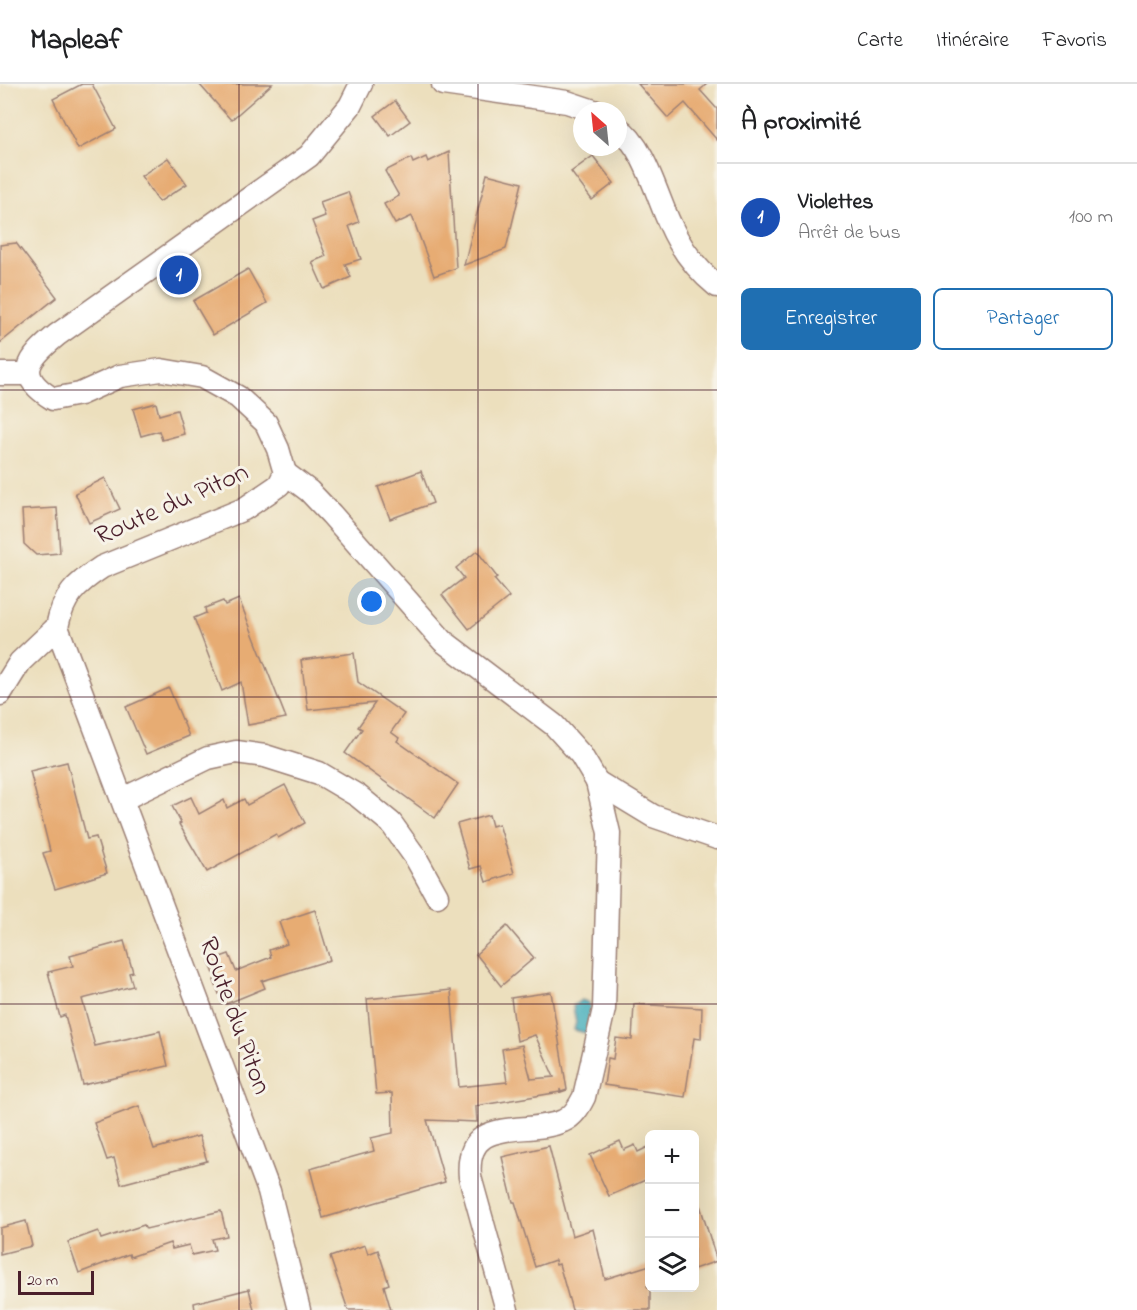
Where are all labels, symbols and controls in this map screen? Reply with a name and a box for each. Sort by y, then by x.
text: Mapleaf [30,21,122,62]
text: Carte [857,26,903,56]
text: Itinéraire [936,26,1009,56]
text: Favoris [1042,26,1107,56]
north arrow [573,102,627,156]
text: À proximité [741,104,861,142]
text: Violettes [798,187,874,219]
text: 1 [757,203,764,232]
text: 100 m [1069,203,1113,232]
text: Arrêt de bus [798,219,901,248]
pin: 1 [160,252,198,297]
button: Enregistrer [741,288,921,350]
button: Partager [933,288,1113,350]
street label: Route du Piton [89,454,255,556]
your location [357,587,386,616]
street label: Route du Piton [187,932,281,1100]
map controls [645,1130,699,1292]
button: + [645,1130,699,1184]
button: − [645,1184,699,1238]
button: layers [645,1238,699,1292]
scale bar [18,1268,94,1296]
text: 20 m [27,1269,58,1293]

